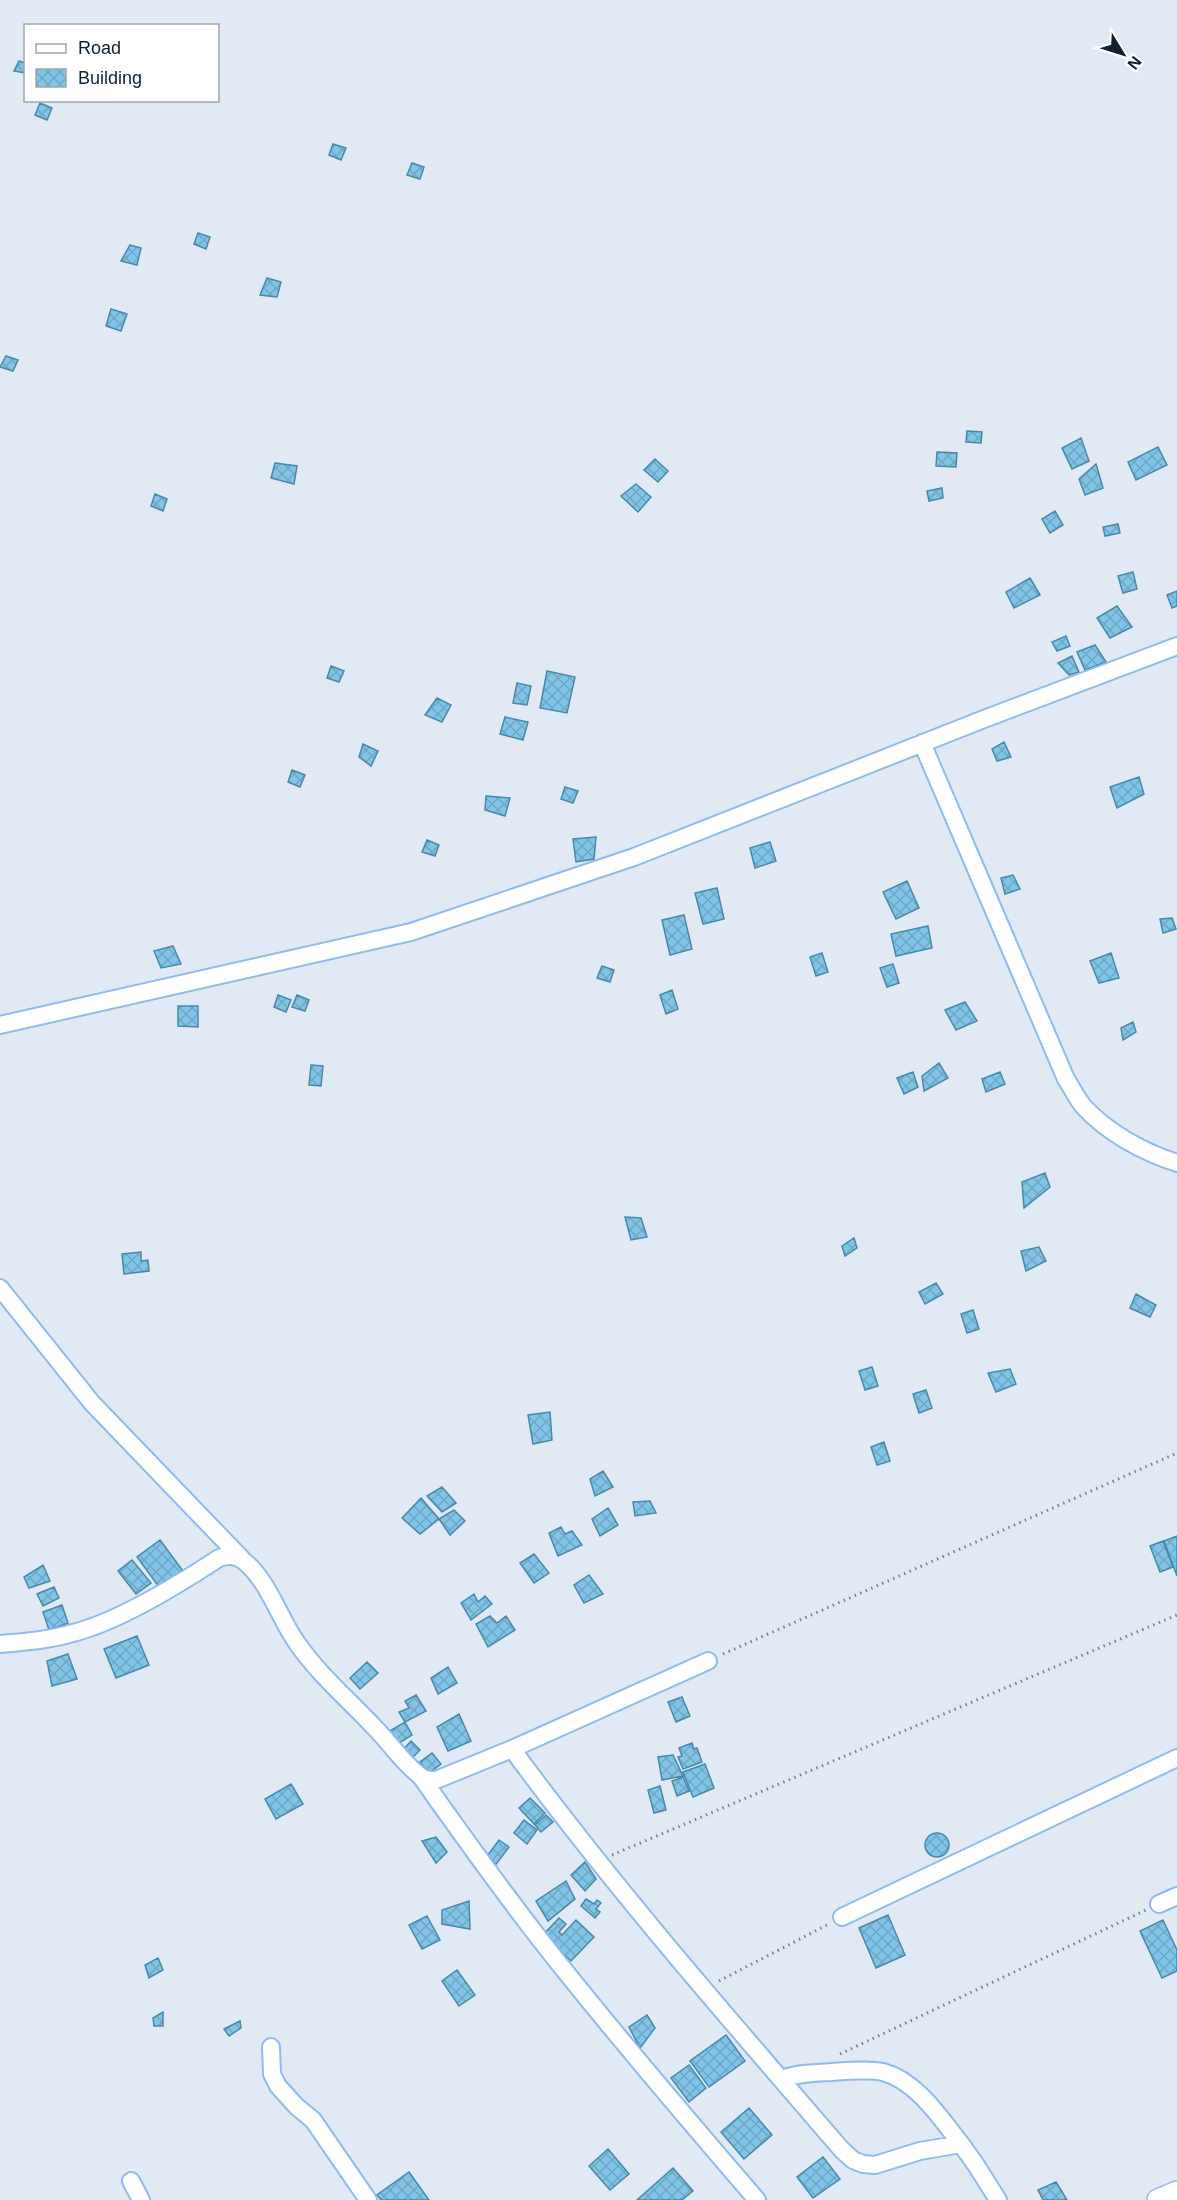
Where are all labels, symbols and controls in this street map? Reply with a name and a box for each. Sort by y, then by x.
legend [24,24,219,102]
north arrow [1093,24,1153,84]
text: Road [78,38,121,58]
text: N [1124,53,1145,73]
text: Building [78,68,142,88]

